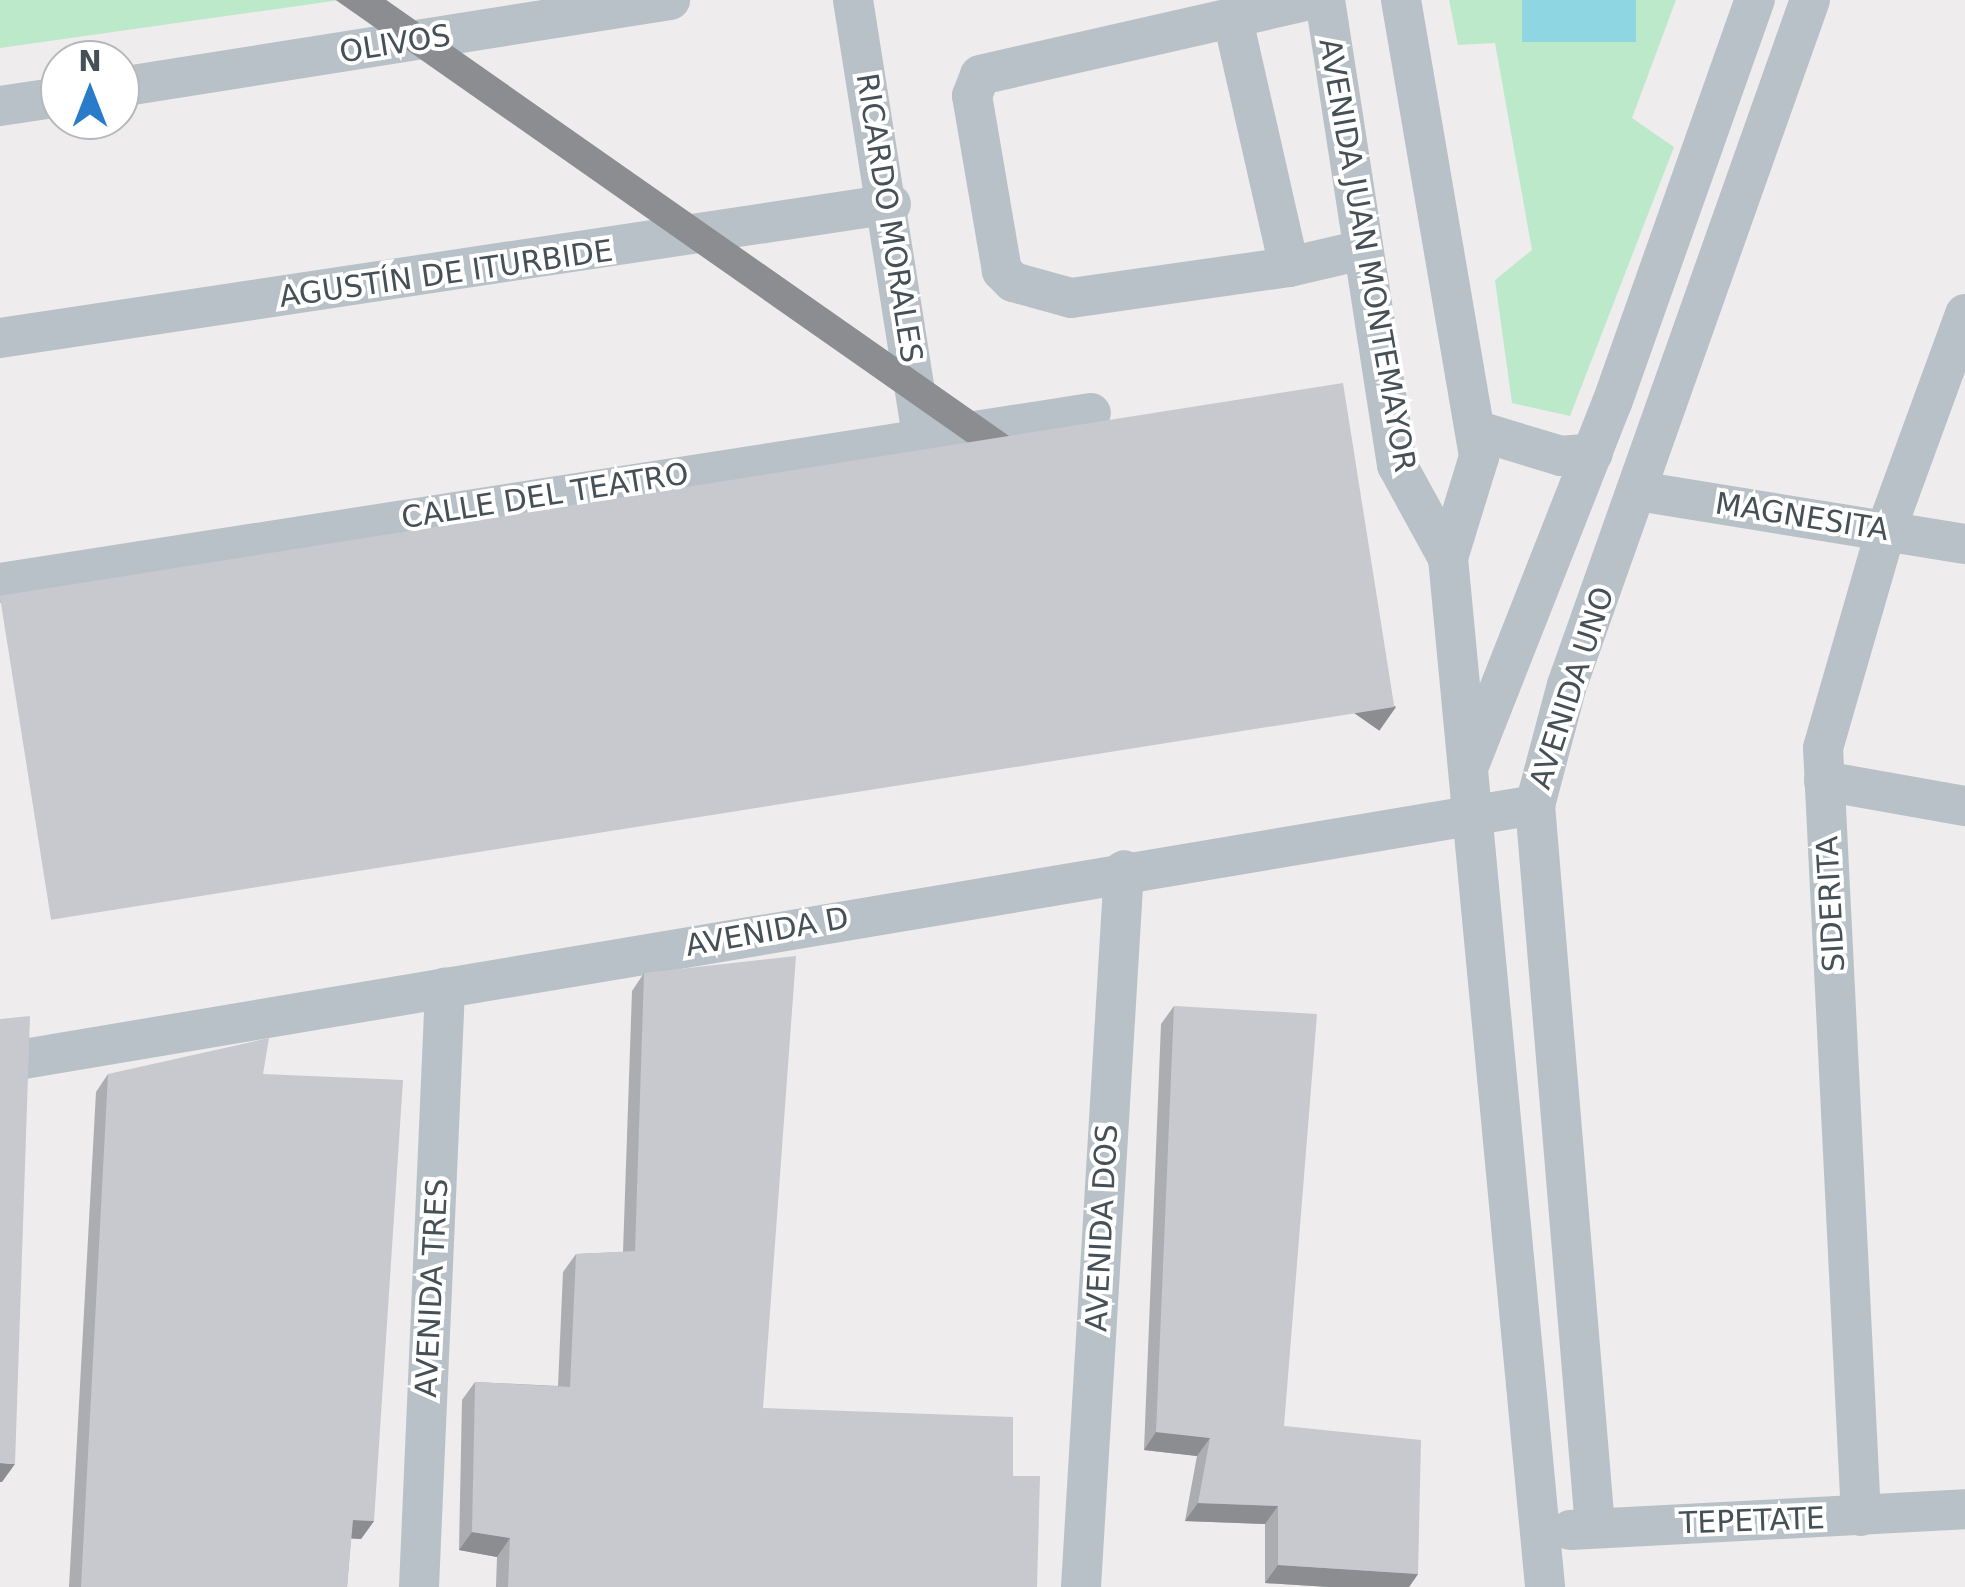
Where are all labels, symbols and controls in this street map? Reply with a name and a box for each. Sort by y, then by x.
street label: OLIVOS [337,17,453,71]
street label: AVENIDA JUAN MONTEMAYOR [1311,35,1423,475]
north arrow [40,40,140,140]
text: N [78,45,102,78]
street label: RICARDO MORALES [848,71,930,365]
street label: AGUSTÍN DE ITURBIDE [277,233,615,315]
street label: CALLE DEL TEATRO [399,456,691,536]
street label: MAGNESITA [1713,486,1891,548]
street label: AVENIDA UNO [1522,583,1622,793]
street label: SIDERITA [1809,835,1853,973]
street label: AVENIDA D [683,900,851,964]
street label: AVENIDA DOS [1079,1123,1125,1333]
street label: AVENIDA TRES [408,1178,456,1398]
street label: TEPETATE [1679,1500,1825,1542]

